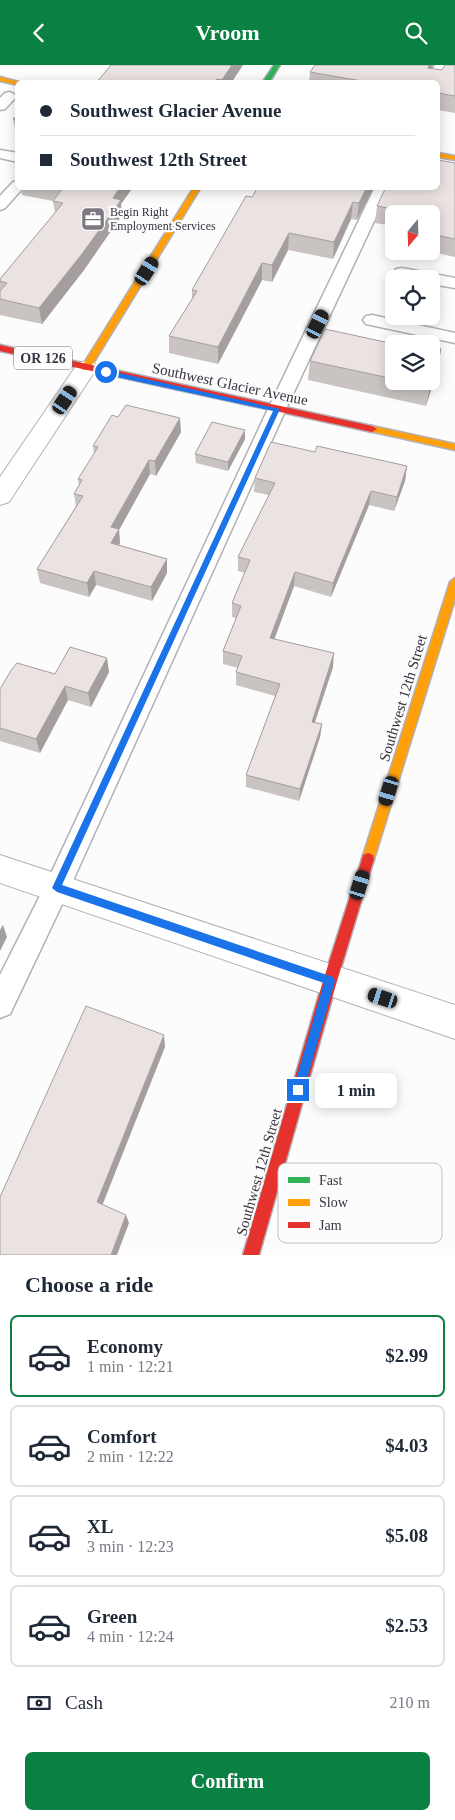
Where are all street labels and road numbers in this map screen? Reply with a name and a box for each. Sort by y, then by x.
road number: OR 126 [14,347,72,369]
street label: Southwest Glacier Avenue [151,360,310,408]
street label: Southwest 12th Street [376,632,430,763]
street label: Southwest 12th Street [233,1106,285,1237]

